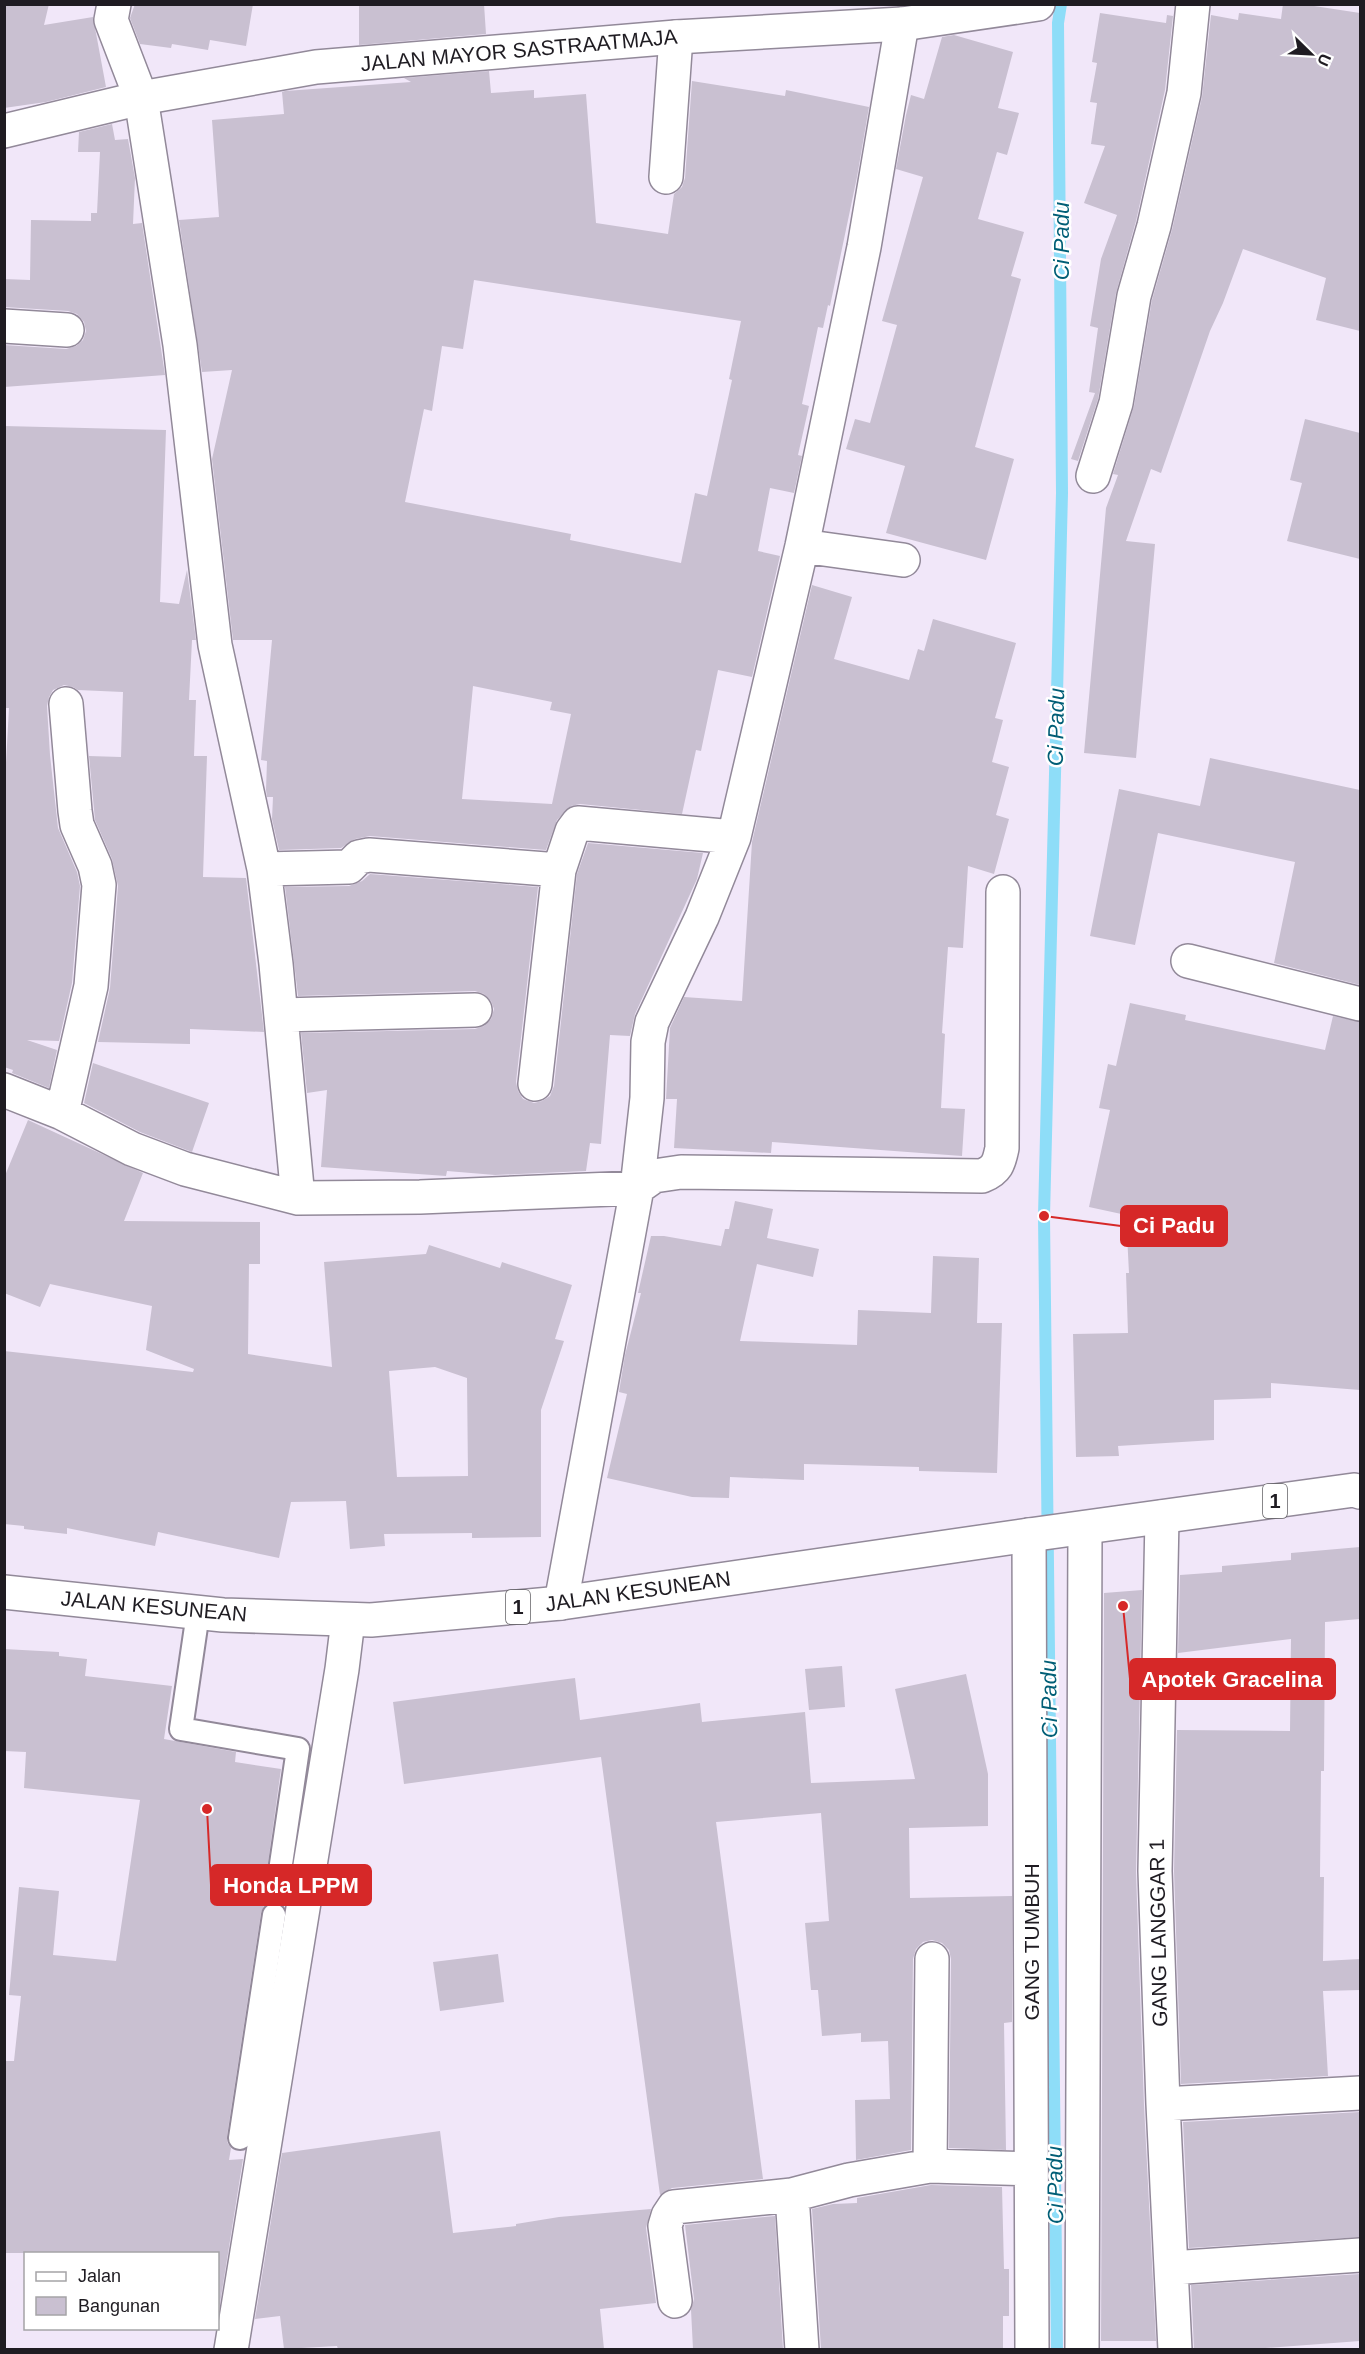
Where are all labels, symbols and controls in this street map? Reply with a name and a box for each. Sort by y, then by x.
north arrow [1281,24,1341,84]
street label: JALAN MAYOR SASTRAATMAJA [360,25,678,75]
text: U [1314,51,1334,69]
water label: Ci Padu [1049,202,1074,280]
water label: Ci Padu [1043,688,1069,766]
callout: Ci Padu [1121,1206,1227,1246]
text: Ci Padu [1133,1213,1215,1238]
road number: 1 [1263,1484,1287,1518]
street label: JALAN KESUNEAN [544,1567,732,1615]
street label: JALAN KESUNEAN [60,1586,248,1626]
road number: 1 [506,1590,530,1624]
callout: Apotek Gracelina [1130,1659,1335,1699]
water label: Ci Padu [1036,1660,1062,1738]
text: Apotek Gracelina [1142,1667,1323,1692]
street label: GANG LANGGAR 1 [1145,1839,1171,2027]
street label: GANG TUMBUH [1020,1863,1043,2021]
callout: Honda LPPM [211,1865,371,1905]
text: Honda LPPM [223,1873,359,1898]
water label: Ci Padu [1042,2146,1068,2224]
legend [24,2252,219,2330]
text: Jalan [78,2266,121,2286]
text: Bangunan [78,2296,160,2316]

